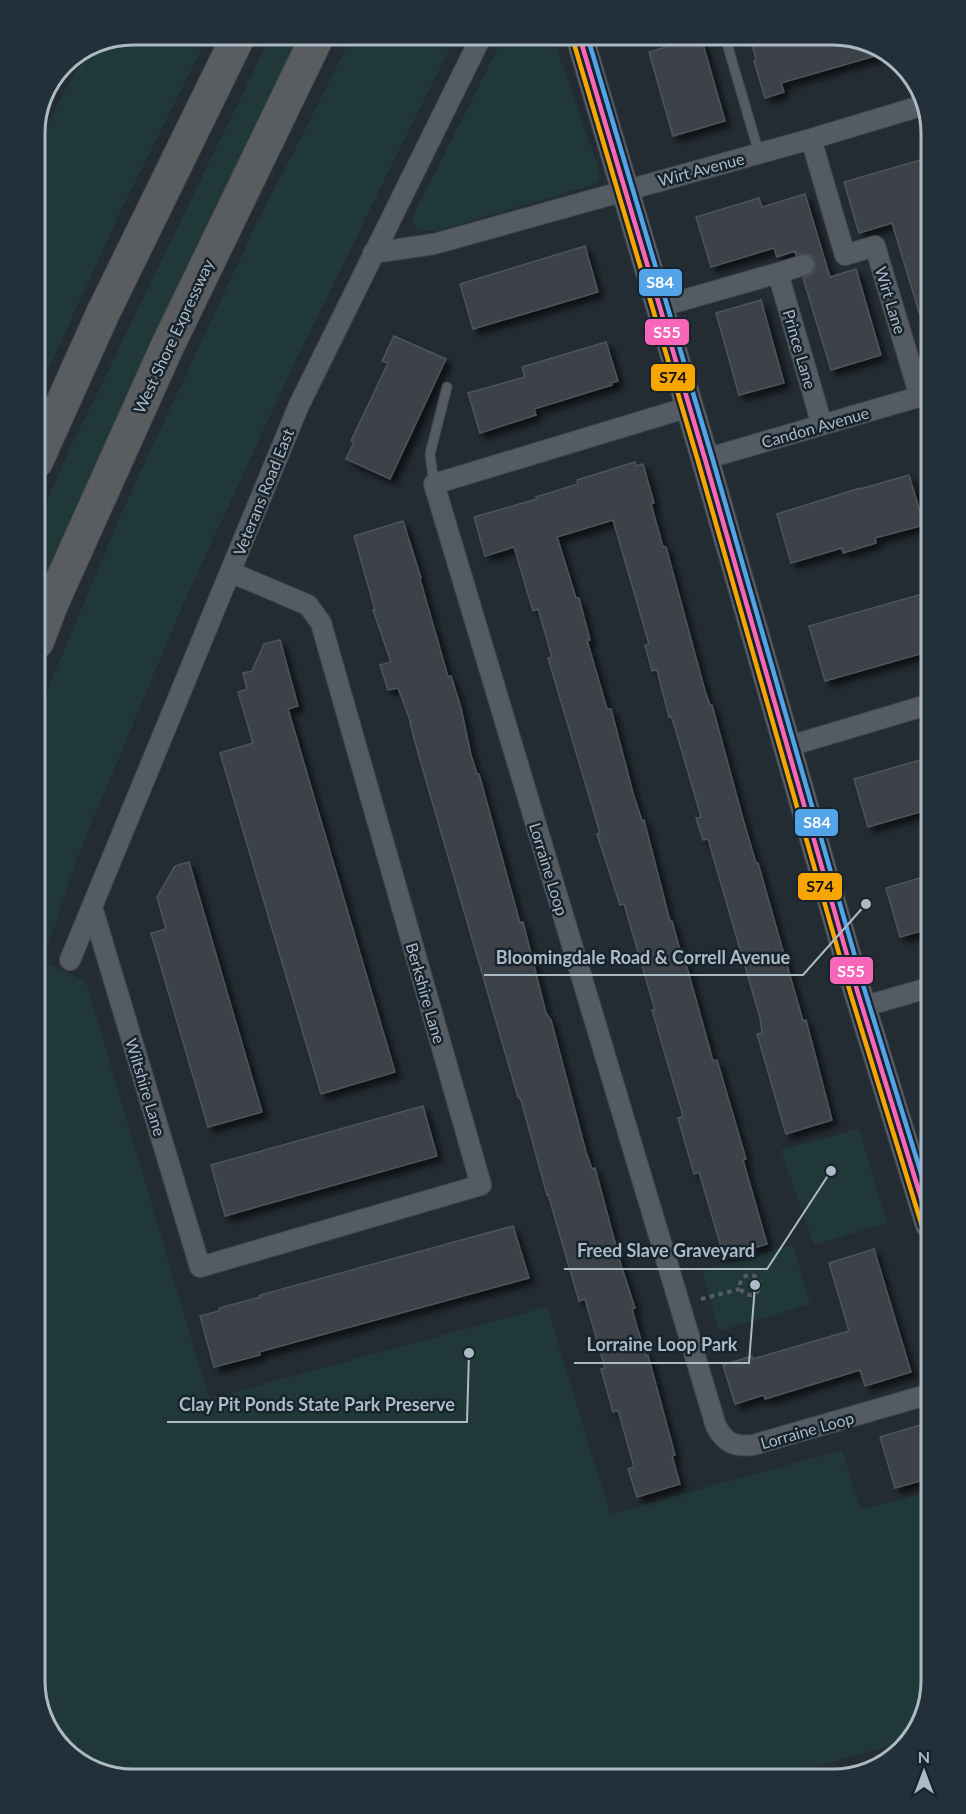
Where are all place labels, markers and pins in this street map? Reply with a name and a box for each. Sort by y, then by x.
callout: Bloomingdale Road & Correll Avenue [484,939,803,975]
callout: Freed Slave Graveyard [564,1233,767,1269]
callout: Lorraine Loop Park [574,1327,749,1363]
callout: Clay Pit Ponds State Park Preserve [167,1386,467,1422]

